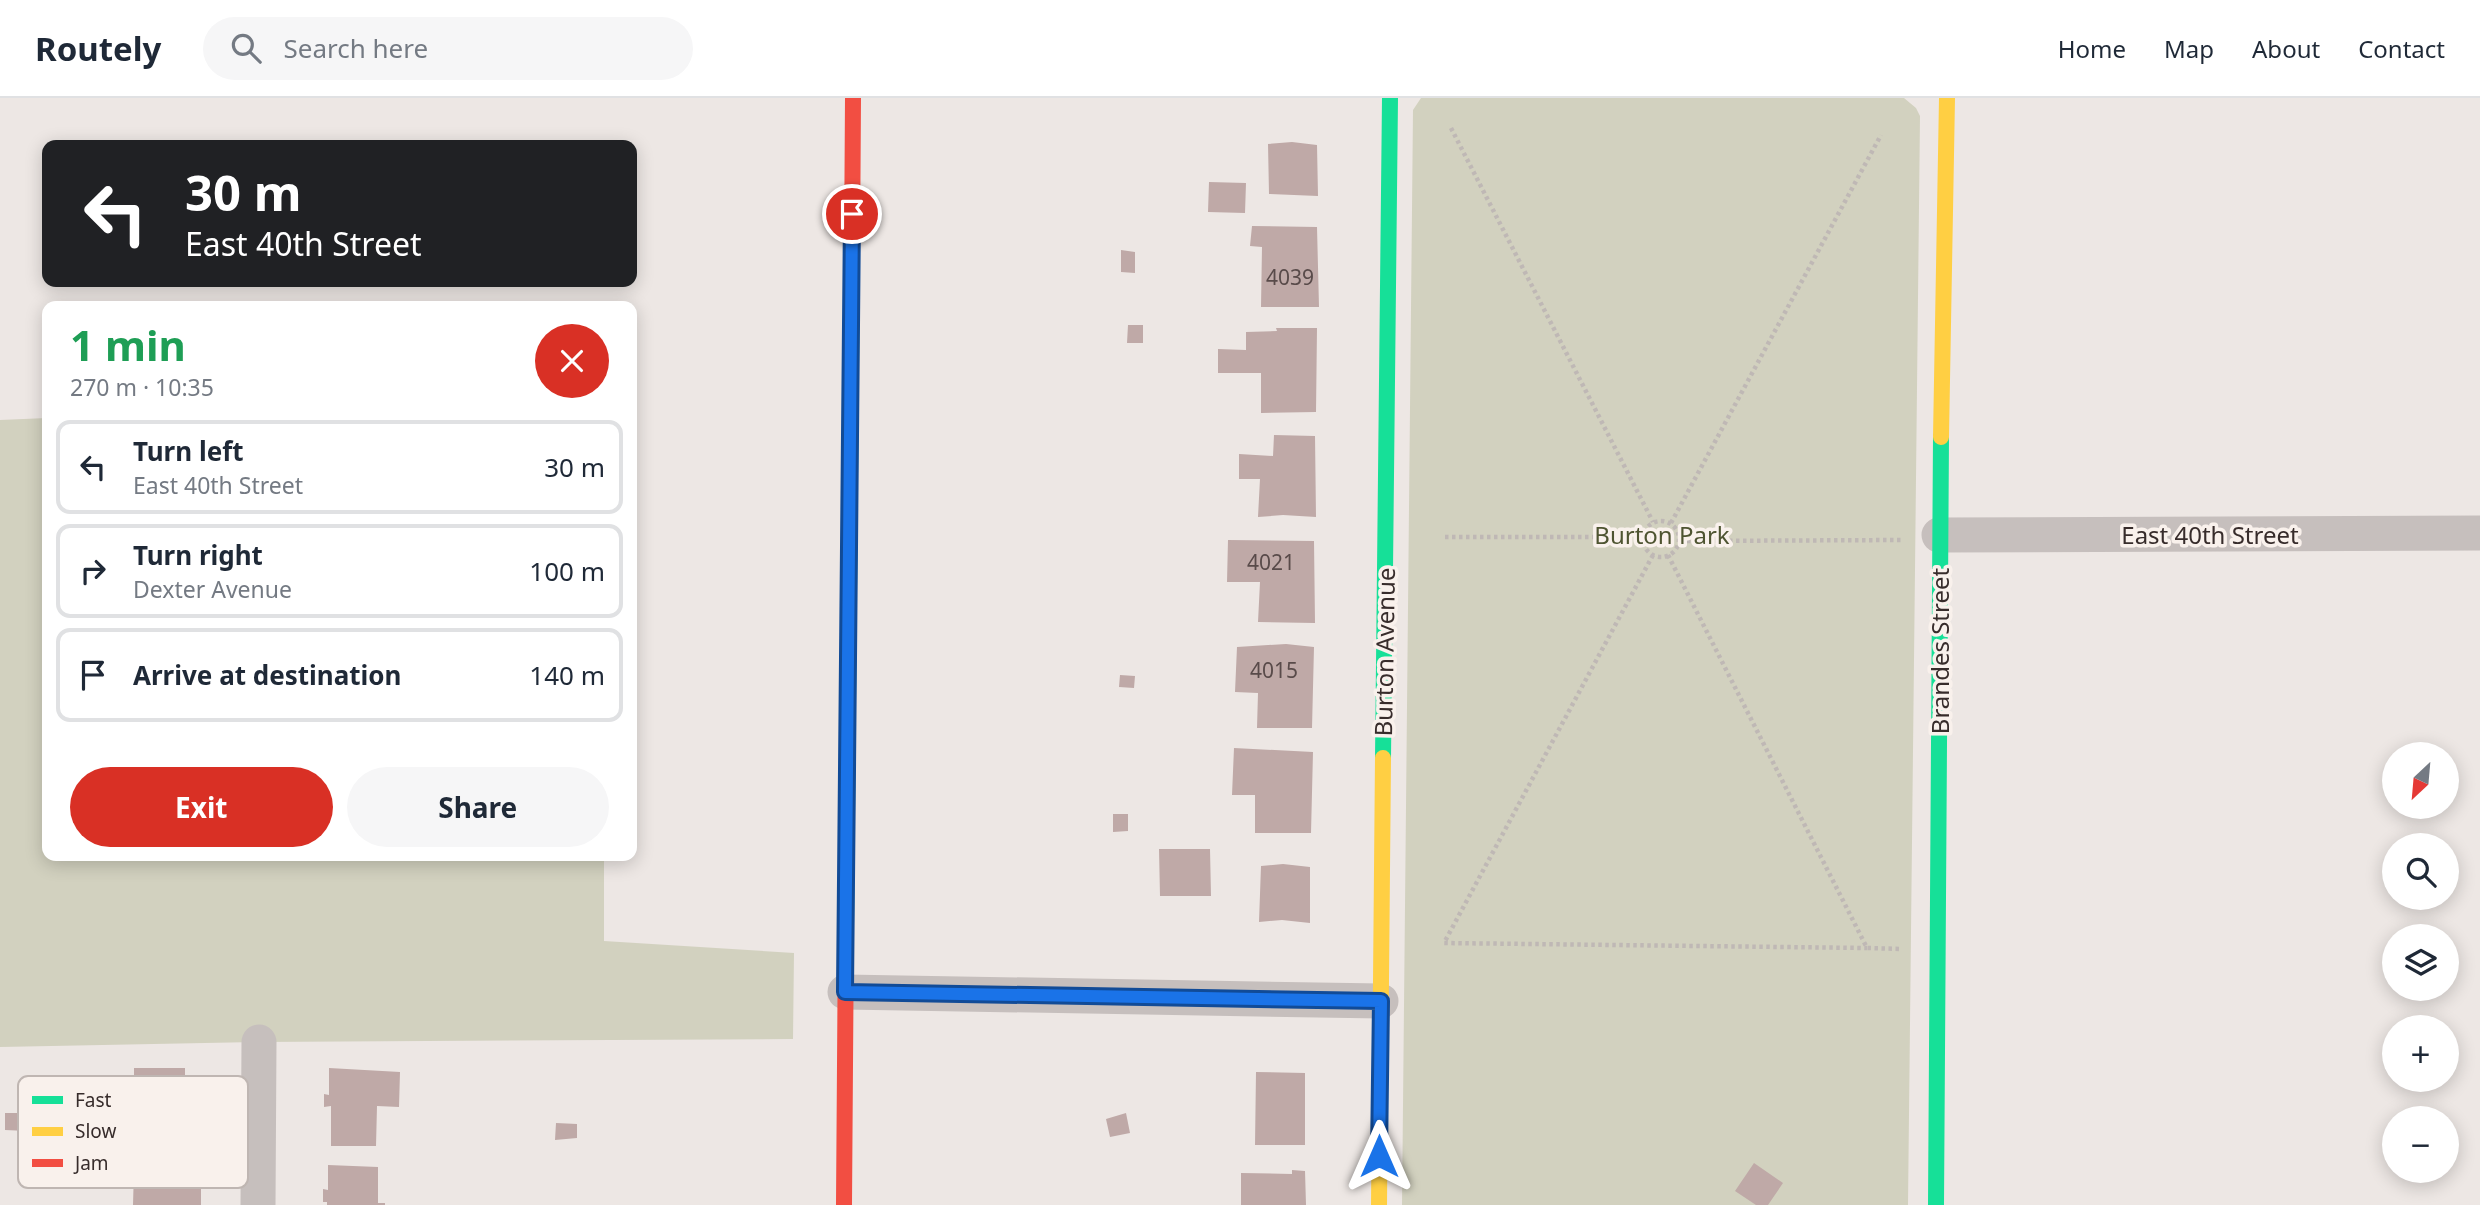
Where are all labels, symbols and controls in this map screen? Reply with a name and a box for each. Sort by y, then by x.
search box [203,17,693,80]
text: Routely [35,26,161,71]
icon: search [227,29,265,67]
text: Search here [283,30,428,66]
text: Home [2058,32,2126,65]
text: Map [2164,32,2214,65]
text: About [2252,32,2320,65]
text: Contact [2358,32,2445,65]
text: 30 m [185,159,302,225]
icon: left [70,168,161,259]
pin [822,184,882,244]
icon: arrive [833,195,871,233]
text: East 40th Street [185,222,422,265]
house number: 4039 [1266,263,1314,291]
text: 1 min [70,316,186,373]
button: close [535,324,609,398]
text: 270 m · 10:35 [70,371,214,403]
text: Turn left [133,433,244,469]
icon: left [74,448,112,486]
text: 30 m [544,449,605,485]
text: East 40th Street [133,469,303,501]
park label: Burton Park [1594,518,1730,551]
street label: East 40th Street [2121,518,2299,551]
text: Turn right [133,537,263,573]
house number: 4021 [1247,548,1295,576]
icon: right [74,552,112,590]
text: 100 m [529,553,605,589]
street label: Burton Avenue [1366,567,1402,737]
street label: Brandes Street [1923,567,1956,734]
text: Dexter Avenue [133,573,292,605]
icon: arrive [74,656,112,694]
house number: 4015 [1250,656,1298,684]
text: Arrive at destination [133,657,402,693]
text: 140 m [529,657,605,693]
north arrow [2382,742,2459,819]
map controls [2382,742,2459,1183]
button: Exit [70,767,333,847]
button: Share [347,767,609,847]
button: search [2382,833,2459,910]
button: layers [2382,924,2459,1001]
button: + [2382,1015,2459,1092]
legend [18,1076,248,1188]
text: Fast [75,1087,112,1113]
button: − [2382,1106,2459,1183]
text: Slow [75,1118,116,1144]
position arrow [1342,1119,1416,1193]
text: Jam [73,1150,109,1176]

